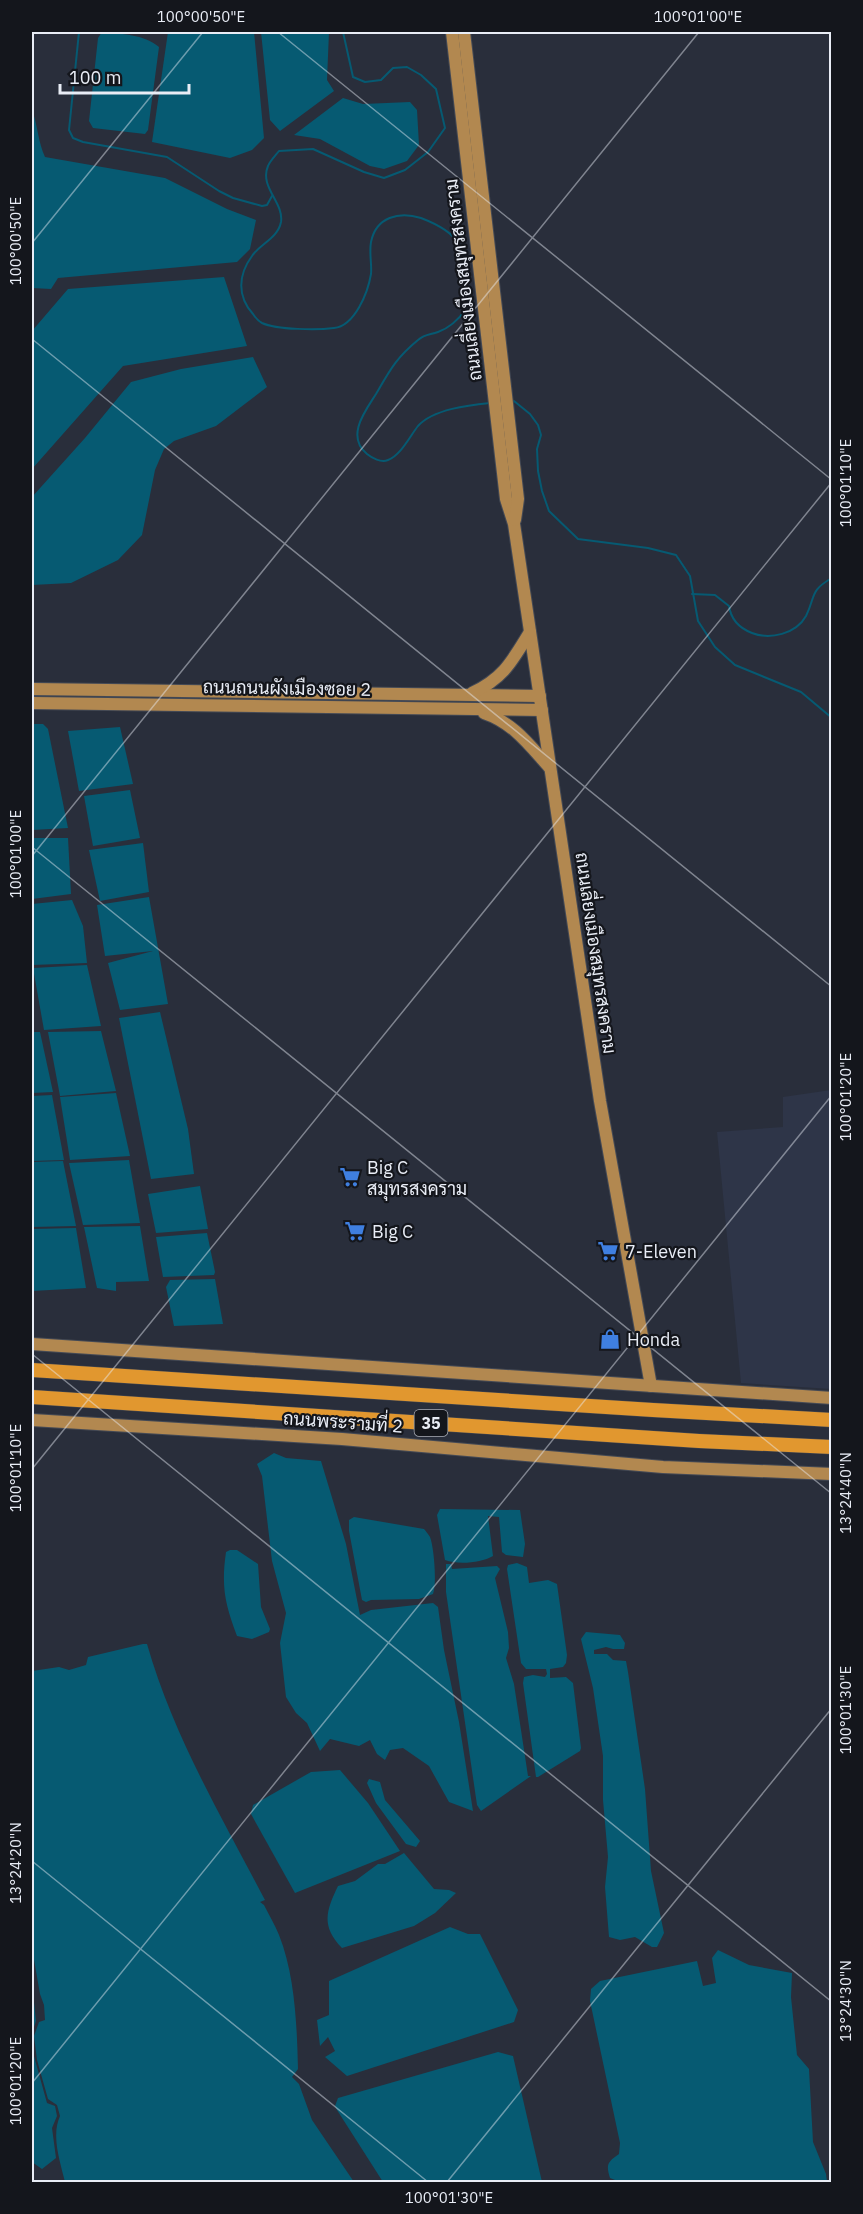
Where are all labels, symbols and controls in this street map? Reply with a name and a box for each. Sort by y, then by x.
text: 100°00'50"E [157,7,245,26]
text: 100°01'00"E [654,7,742,26]
scale bar [60,57,189,95]
text: 100 m [69,66,121,89]
street label: ถนนเลี่ยงเมืองสมุทรสงคราม [435,178,488,383]
text: 100°00'50"E [6,197,25,285]
text: 100°01'10"E [836,439,855,527]
street label: ถนนถนนผังเมืองซอย 2 [203,675,371,701]
text: 100°01'00"E [6,810,25,898]
street label: ถนนเลี่ยงเมืองสมุทรสงคราม [569,850,625,1055]
text: 100°01'20"E [836,1053,855,1141]
place label: Big C สมุทรสงคราม [367,1156,467,1201]
supermarket icon: Big C สมุทรสงคราม [338,1165,362,1189]
supermarket icon: Big C [343,1219,367,1243]
place label: Big C [372,1220,413,1243]
supermarket icon: 7-Eleven [596,1239,620,1263]
place label: 7-Eleven [625,1240,697,1263]
shop icon: Honda [598,1327,622,1351]
place label: Honda [627,1328,680,1351]
street label: ถนนพระรามที่ 2 [282,1402,404,1438]
road number: 35 [414,1410,448,1436]
text: 100°01'10"E [6,1424,25,1512]
text: 13°24'40"N [836,1452,855,1534]
text: 100°01'30"E [836,1666,855,1754]
text: 13°24'20"N [6,1822,25,1904]
text: 13°24'30"N [836,1960,855,2042]
text: 100°01'20"E [6,2037,25,2125]
text: 100°01'30"E [405,2188,493,2207]

